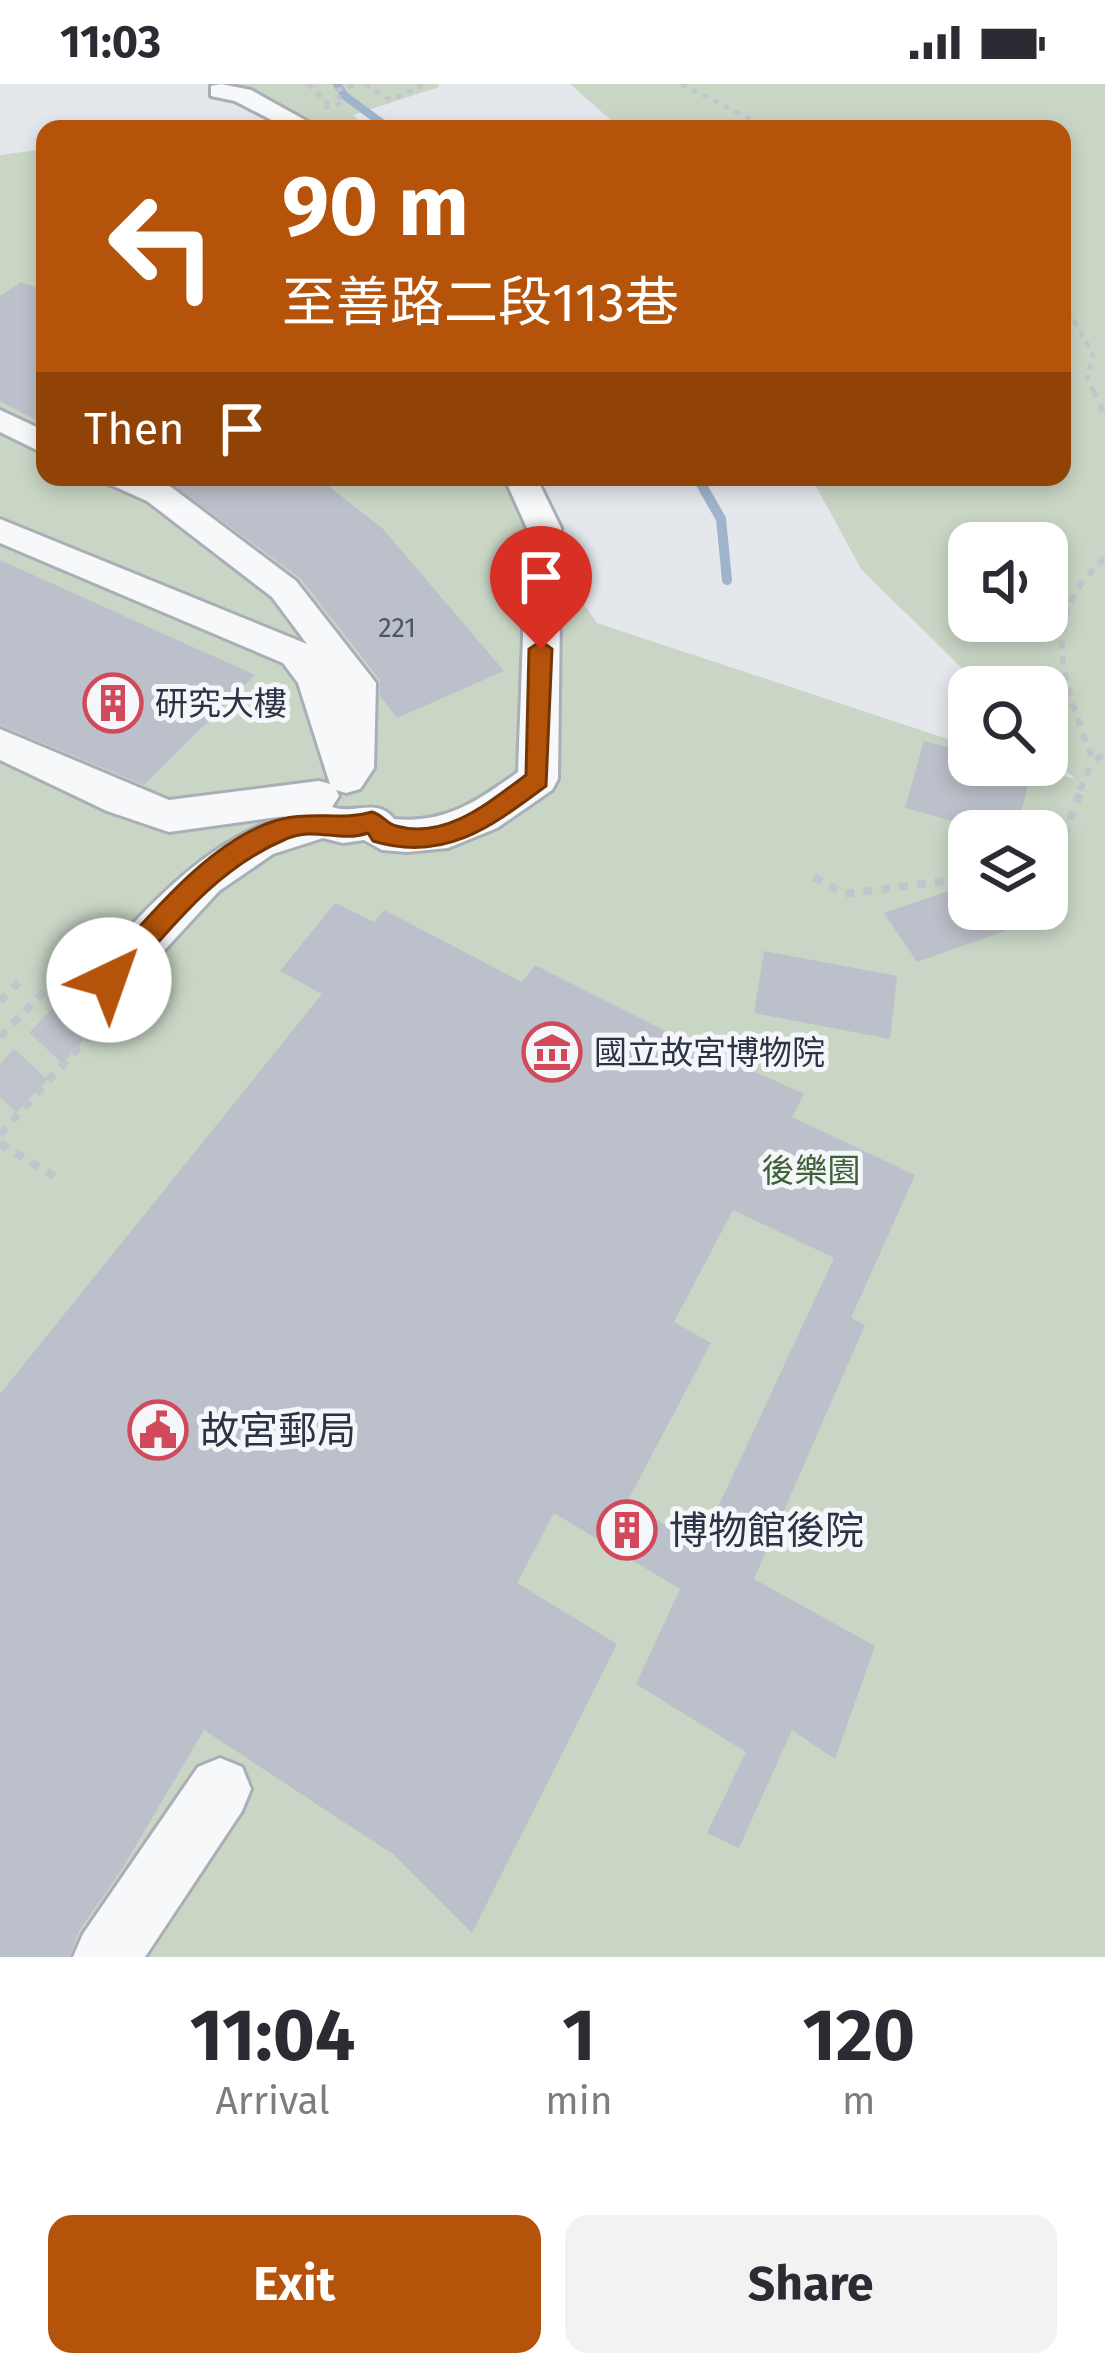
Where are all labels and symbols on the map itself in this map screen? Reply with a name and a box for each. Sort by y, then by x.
pin [490,526,592,649]
house number: 221 [378,612,416,644]
building icon: 研究大樓 [82,672,144,734]
place label: 研究大樓 [155,684,287,724]
position arrow [46,917,172,1043]
museum icon: 國立故宮博物院 [521,1021,583,1083]
place label: 國立故宮博物院 [594,1033,825,1073]
park label: 後樂園 [762,1151,861,1191]
public building icon: 故宮郵局 [127,1399,189,1461]
place label: 故宮郵局 [200,1408,356,1454]
building icon: 博物館後院 [596,1499,658,1561]
place label: 博物館後院 [669,1508,864,1554]

